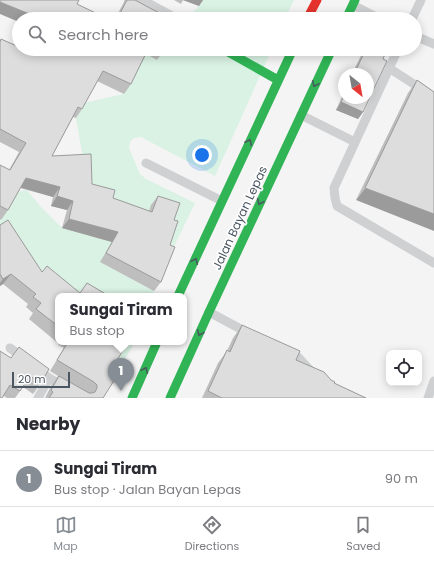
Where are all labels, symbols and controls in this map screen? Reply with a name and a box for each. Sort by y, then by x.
search box [12,12,422,56]
icon: search [26,23,48,45]
text: Search here [58,24,148,45]
north arrow [338,68,374,104]
one-way arrow [312,80,320,88]
one-way arrow [244,139,252,147]
your location [192,145,212,165]
street label: Jalan Bayan Lepas [208,163,271,272]
one-way arrow [257,198,265,205]
one-way arrow [190,257,198,265]
popup [55,293,187,345]
text: Sungai Tiram [69,299,173,320]
text: Bus stop [69,321,125,340]
one-way arrow [197,328,205,336]
map controls [386,350,422,386]
button: locate [386,350,422,386]
pin: 1 [108,358,134,391]
one-way arrow [140,367,148,374]
scale bar [12,370,70,389]
text: 20 m [18,371,46,387]
text: Nearby [16,412,80,436]
text: Sungai Tiram [54,458,157,479]
text: 1 [27,469,31,488]
text: 90 m [385,469,418,488]
text: Bus stop · Jalan Bayan Lepas [54,480,241,499]
tab: Map [53,514,78,555]
tab: Directions [185,514,239,555]
tab: Saved [346,514,381,555]

